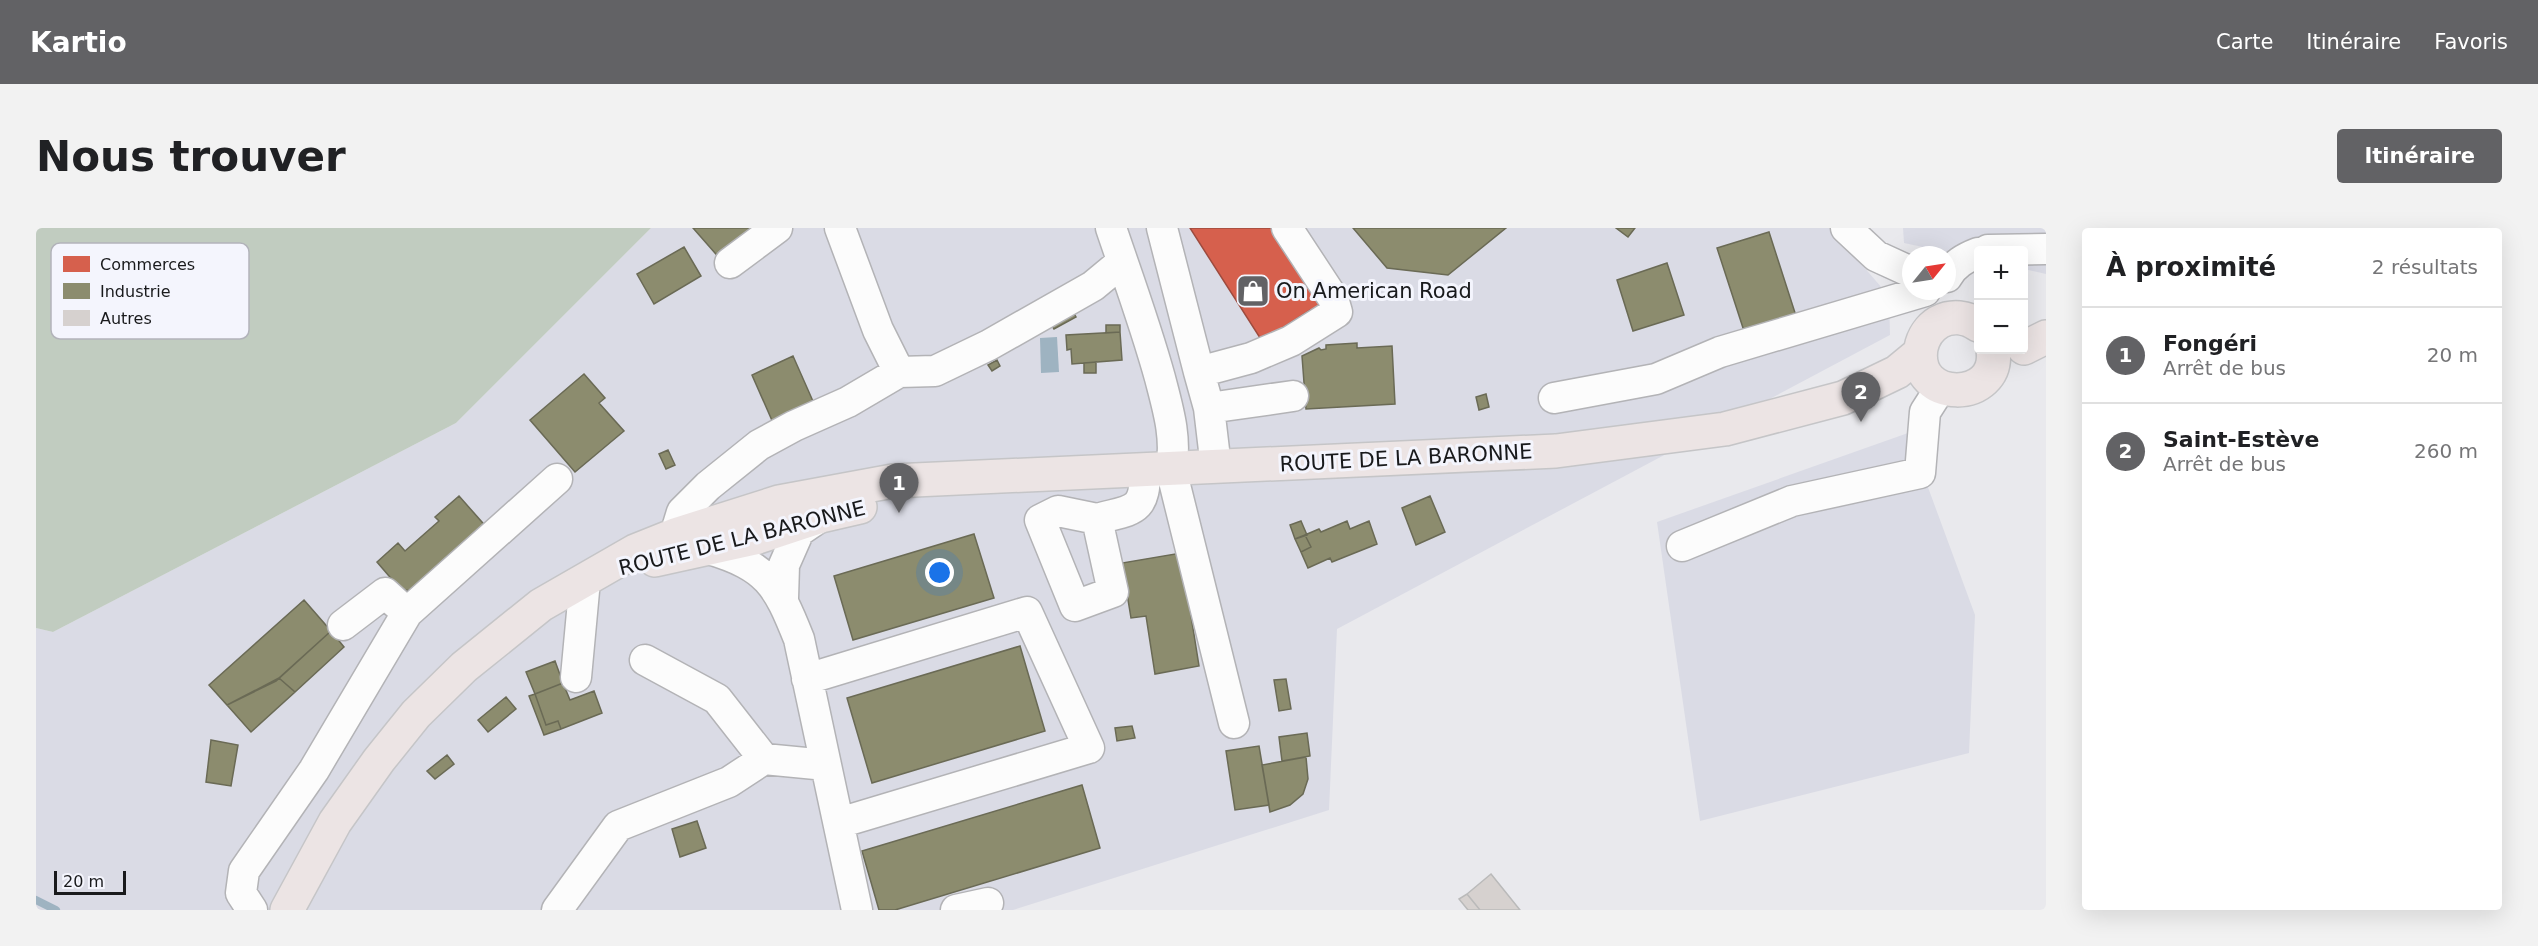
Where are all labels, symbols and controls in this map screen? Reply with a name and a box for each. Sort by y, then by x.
text: Kartio [30,26,127,59]
text: Carte [2216,30,2273,54]
text: Itinéraire [2306,30,2401,54]
text: Favoris [2434,30,2508,54]
button: Itinéraire [2337,129,2502,183]
text: Nous trouver [36,132,346,181]
legend [51,243,249,339]
north arrow [1902,246,1956,300]
map controls [1974,246,2028,354]
button: + [1974,246,2028,300]
text: À proximité [2106,252,2276,282]
text: Commerces [100,255,195,274]
text: 2 résultats [2372,255,2478,279]
shop icon: On American Road [1235,273,1271,309]
place label: On American Road [1276,279,1472,303]
text: Industrie [100,282,171,301]
button: − [1974,300,2028,354]
text: Autres [100,309,152,328]
text: Fongéri [2163,331,2257,356]
text: 1 [2119,343,2132,367]
text: 20 m [2427,343,2478,367]
text: Arrêt de bus [2163,356,2286,380]
pin: 2 [1842,372,1880,422]
text: Saint-Estève [2163,427,2319,452]
street label: ROUTE DE LA BARONNE [1279,439,1533,477]
text: 2 [2119,439,2132,463]
text: 260 m [2414,439,2478,463]
text: Arrêt de bus [2163,452,2286,476]
pin: 1 [880,464,918,513]
street label: ROUTE DE LA BARONNE [616,496,868,580]
your location [925,558,954,587]
scale bar [54,868,126,896]
text: 20 m [63,872,104,891]

